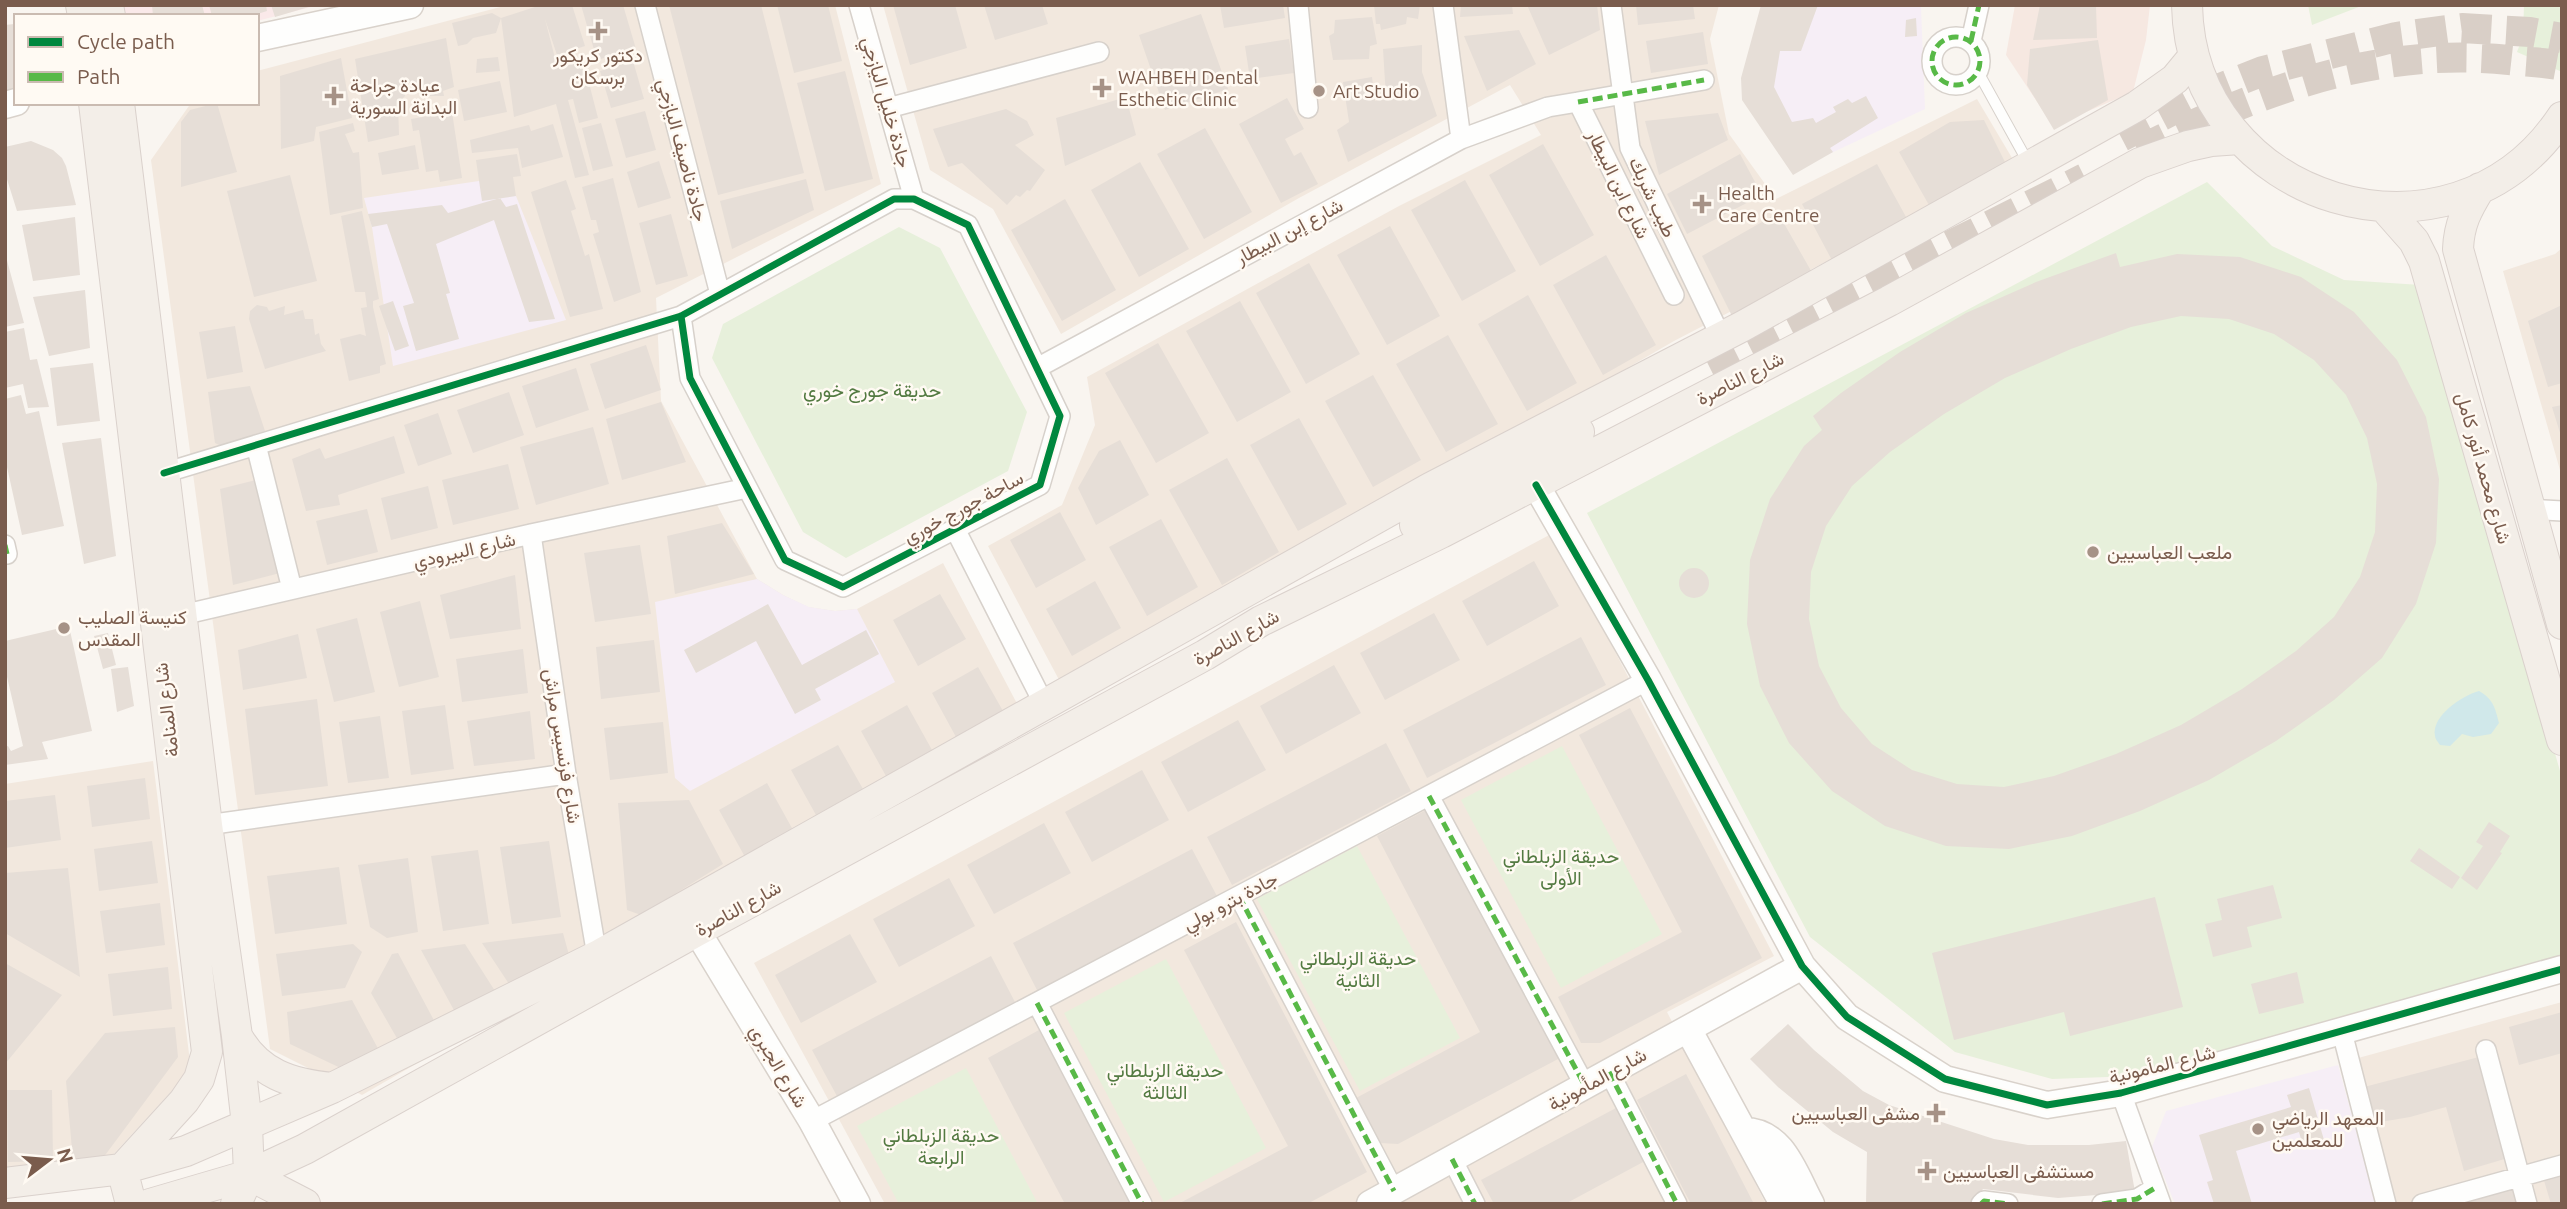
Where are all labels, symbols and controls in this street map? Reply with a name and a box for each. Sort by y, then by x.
legend [14,14,259,105]
marker: دكتور كريكور برسكان [588,21,608,41]
text: Cycle path [77,29,175,53]
street label: جادة خليل اليازجي [853,34,916,171]
place label: دكتور كريكور برسكان [552,44,643,89]
text: Path [77,64,120,88]
place label: WAHBEH Dental Esthetic Clinic [1118,66,1258,110]
place label: عيادة جراحة البدانة السورية [350,74,457,119]
street label: جادة ناصيف اليازجي [649,76,713,225]
marker: WAHBEH Dental Esthetic Clinic [1092,78,1112,98]
place label: Art Studio [1333,80,1420,102]
marker: Art Studio [1311,83,1327,99]
marker: عيادة جراحة البدانة السورية [324,86,344,106]
street label: شارع ابن البيطار [1581,125,1655,243]
street label: طيب شربك [1624,153,1681,241]
place label: Health Care Centre [1718,182,1820,226]
street label: شارع إبن البيطار [1231,194,1347,271]
marker: Health Care Centre [1692,194,1712,214]
street label: شارع الناصرة [1693,347,1788,411]
park label: حديقة جورج خوري [803,379,941,406]
street label: شارع محمد أنور كامل [2450,390,2516,547]
street label: ساحة جورج خوري [899,466,1029,552]
street label: شارع البيرودي [411,528,519,577]
place label: ملعب العباسيين [2107,541,2232,564]
marker: ملعب العباسيين [2085,544,2101,560]
street label: شارع الناصرة [1189,604,1284,671]
place label: كنيسة الصليب المقدس [78,606,187,651]
marker: كنيسة الصليب المقدس [56,620,72,636]
street label: شارع المنامة [149,661,185,758]
street label: شارع فرنسيس مراش [538,667,586,825]
park label: حديقة الزبلطاني الأولى [1503,845,1619,890]
street label: جادة بترو بولي [1179,867,1283,940]
street label: شارع الناصرة [691,875,786,942]
park label: حديقة الزبلطاني الثانية [1300,947,1416,992]
street label: شارع الجبري [741,1021,812,1114]
street label: شارع المأمونية [2106,1040,2218,1090]
street label: شارع المأمونية [1544,1043,1651,1117]
park label: حديقة الزبلطاني الثالثة [1107,1059,1223,1103]
place label: مشفى العباسيين [1792,1102,1920,1125]
marker: مشفى العباسيين [1926,1103,1946,1123]
place label: المعهد الرياضي للمعلمين [2272,1107,2384,1152]
marker: المعهد الرياضي للمعلمين [2250,1121,2266,1137]
park label: حديقة الزبلطاني الرابعة [883,1124,999,1169]
north arrow [14,1125,84,1195]
text: N [53,1145,78,1165]
place label: مستشفى العباسيين [1943,1160,2094,1183]
marker: مستشفى العباسيين [1917,1161,1937,1181]

